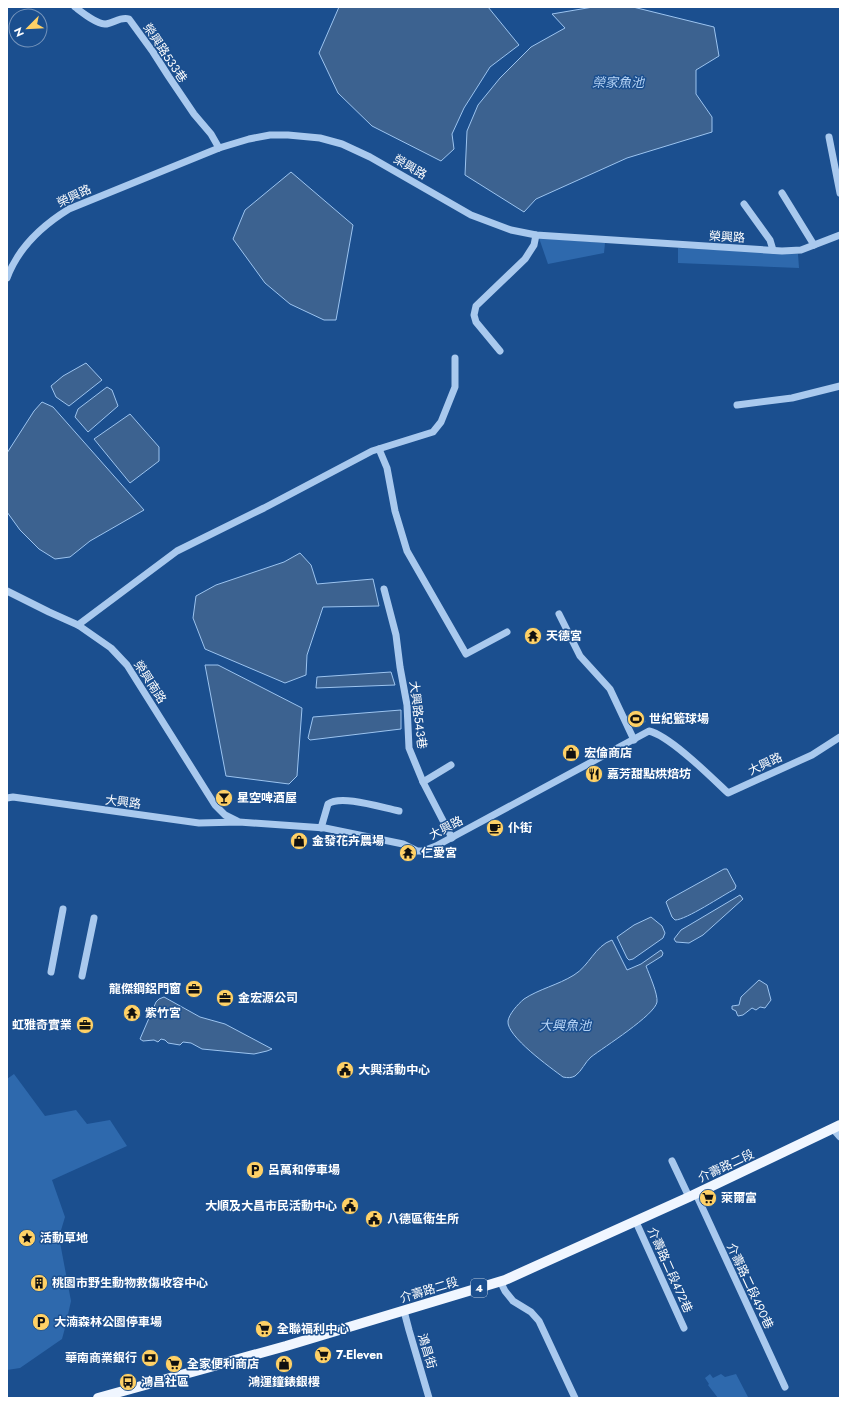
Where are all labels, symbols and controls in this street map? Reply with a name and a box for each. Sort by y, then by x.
north arrow [8,8,48,48]
street label: 榮興路533巷 [139,20,191,86]
text: N [10,25,28,39]
water label: 榮家魚池 [592,73,646,92]
street label: 榮興路 [390,150,430,184]
street label: 榮興路 [54,180,94,212]
street label: 榮興路 [709,227,745,247]
temple icon: 天德宮 [523,626,543,646]
place label: 天德宮 [546,627,582,645]
street label: 榮興南路 [129,657,171,707]
street label: 大興路543巷 [405,680,431,750]
sports icon: 世紀籃球場 [626,709,646,729]
place label: 世紀籃球場 [649,710,709,728]
shop icon: 宏倫商店 [561,743,581,763]
place label: 宏倫商店 [584,744,632,762]
street label: 大興路 [745,748,785,780]
restaurant icon: 嘉芳甜點烘焙坊 [584,764,604,784]
place label: 嘉芳甜點烘焙坊 [607,765,691,783]
bar icon: 星空啤酒屋 [214,788,234,808]
place label: 星空啤酒屋 [237,789,297,807]
street label: 大興路 [104,791,142,813]
street label: 大興路 [426,812,466,844]
cafe icon: 仆街 [485,818,505,838]
place label: 仆街 [508,819,532,837]
shop icon: 金發花卉農場 [289,831,309,851]
place label: 金發花卉農場 [312,832,384,850]
temple icon: 仁愛宮 [398,843,418,863]
place label: 仁愛宮 [421,844,457,862]
office icon: 龍傑鋼鋁門窗 [184,979,204,999]
place label: 龍傑鋼鋁門窗 [109,980,181,998]
office icon: 金宏源公司 [215,988,235,1008]
place label: 金宏源公司 [238,989,298,1007]
temple icon: 紫竹宮 [122,1003,142,1023]
place label: 紫竹宮 [145,1004,181,1022]
office icon: 虹雅奇實業 [75,1015,95,1035]
place label: 虹雅奇實業 [12,1016,72,1034]
water label: 大興魚池 [539,1016,593,1035]
public building icon: 大興活動中心 [335,1060,355,1080]
place label: 大興活動中心 [358,1061,430,1079]
street label: 介壽路二段 [695,1145,757,1187]
parking icon: 呂萬和停車場 [245,1160,265,1180]
place label: 呂萬和停車場 [268,1161,340,1179]
supermarket icon: 萊爾富 [698,1188,718,1208]
place label: 萊爾富 [721,1189,757,1207]
public building icon: 大順及大昌市民活動中心 [340,1196,360,1216]
place label: 大順及大昌市民活動中心 [205,1197,337,1215]
public building icon: 八德區衛生所 [364,1209,384,1229]
place label: 八德區衛生所 [387,1210,459,1228]
street label: 介壽路二段472巷 [643,1224,697,1316]
place icon: 活動草地 [17,1228,37,1248]
place label: 活動草地 [40,1229,88,1247]
street label: 介壽路二段490巷 [722,1240,778,1332]
building icon: 桃園市野生動物救傷收容中心 [29,1273,49,1293]
street label: 介壽路二段 [398,1273,460,1307]
place label: 桃園市野生動物救傷收容中心 [52,1274,208,1292]
road number: 4 [471,1279,487,1297]
parking icon: 大湳森林公園停車場 [31,1312,51,1332]
place label: 大湳森林公園停車場 [54,1313,162,1331]
supermarket icon: 全聯福利中心 [254,1319,274,1339]
place label: 全聯福利中心 [277,1320,349,1338]
street label: 鴻昌街 [413,1331,441,1371]
supermarket icon: 7-Eleven [313,1345,333,1365]
place label: 7-Eleven [336,1346,383,1364]
bank icon: 華南商業銀行 [140,1348,160,1368]
place label: 華南商業銀行 [65,1349,137,1367]
supermarket icon: 全家便利商店 [164,1354,184,1374]
shop icon: 鴻運鐘錶銀樓 [274,1354,294,1374]
place label: 全家便利商店 [187,1355,259,1373]
bus stop icon: 鴻昌社區 [118,1372,138,1392]
place label: 鴻昌社區 [141,1373,189,1391]
place label: 鴻運鐘錶銀樓 [248,1373,320,1391]

